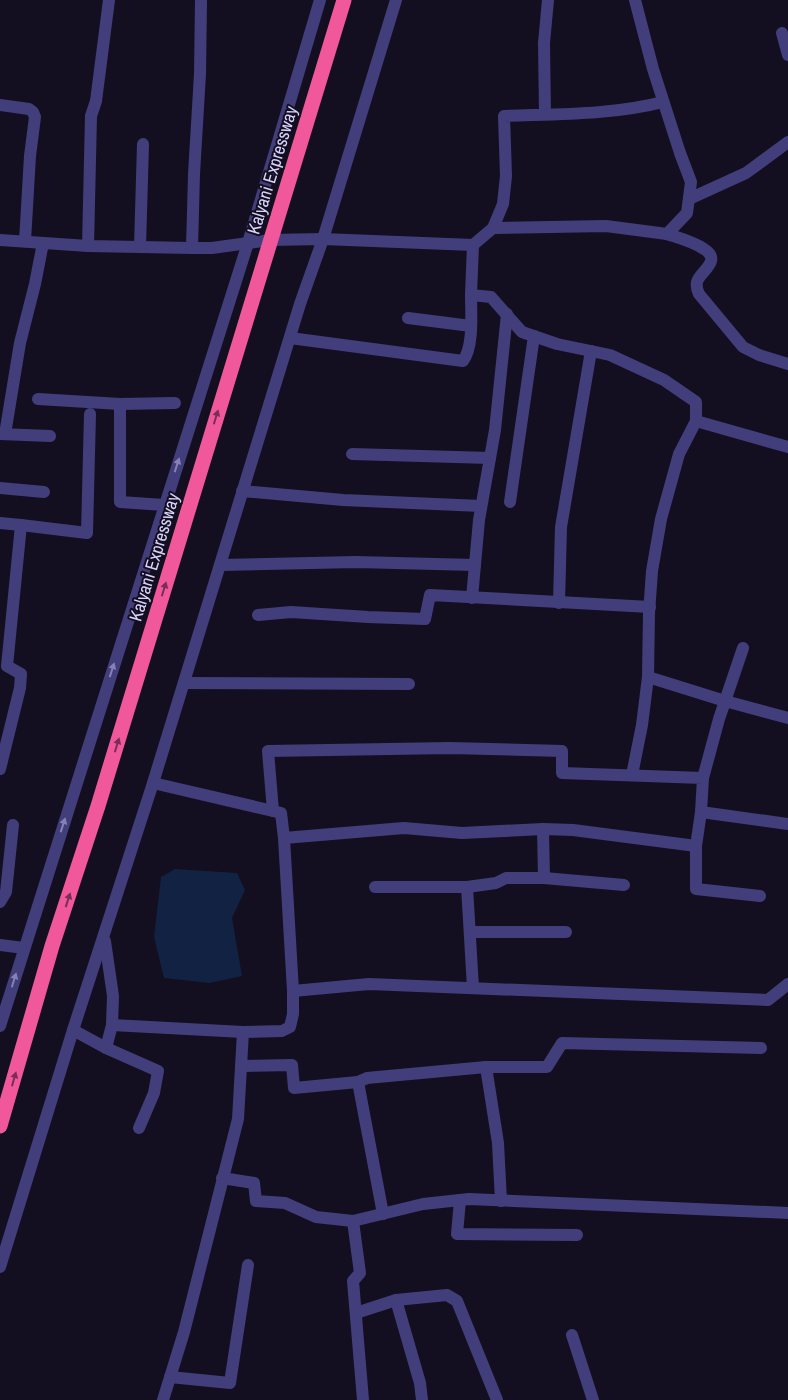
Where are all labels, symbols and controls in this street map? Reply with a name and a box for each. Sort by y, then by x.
street label: Kalyani Expressway [241,102,304,237]
one-way arrow [212,410,220,425]
one-way arrow [173,457,181,472]
street label: Kalyani Expressway [123,489,186,624]
one-way arrow [160,582,168,597]
one-way arrow [109,662,116,677]
one-way arrow [113,737,121,752]
one-way arrow [60,817,67,832]
one-way arrow [64,892,72,907]
one-way arrow [11,972,19,987]
one-way arrow [10,1071,18,1086]

